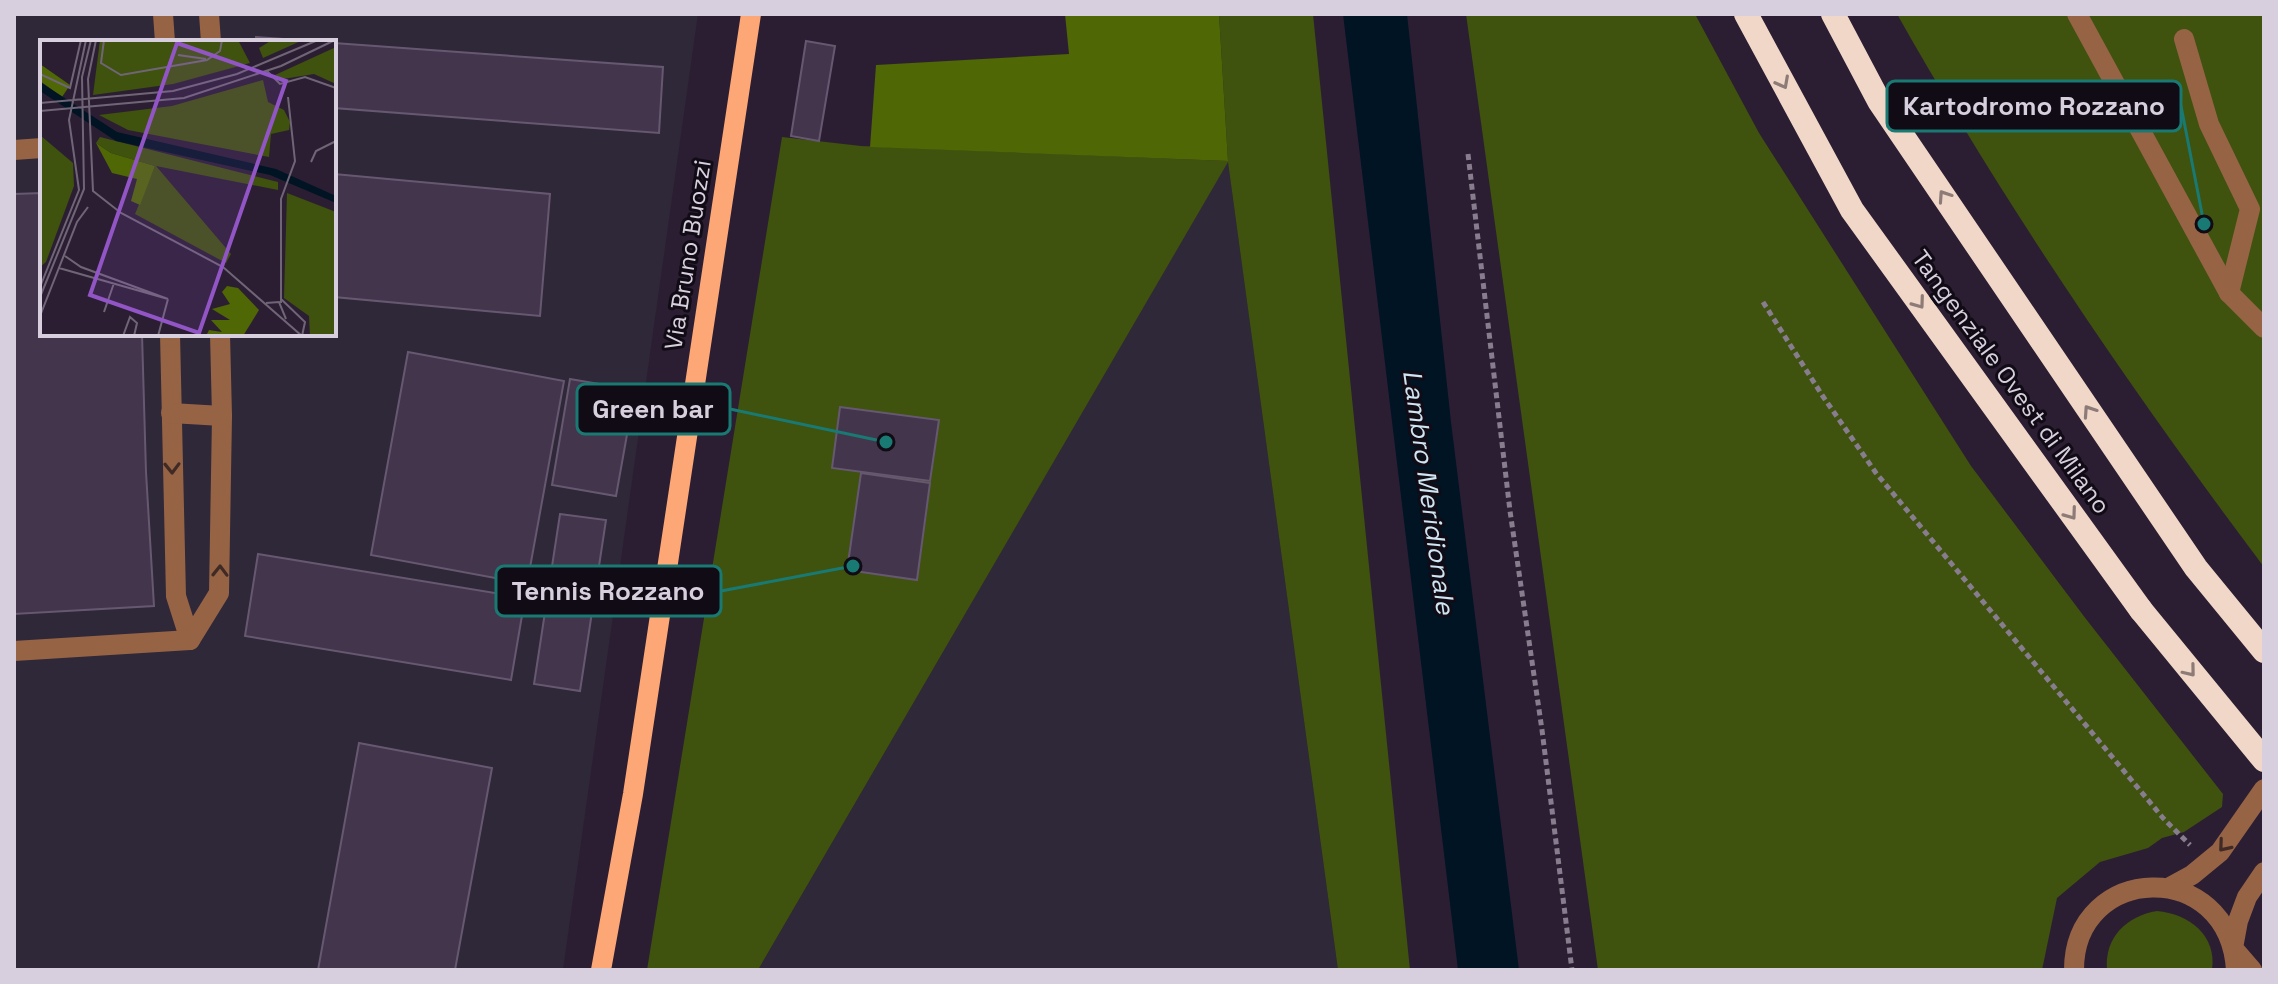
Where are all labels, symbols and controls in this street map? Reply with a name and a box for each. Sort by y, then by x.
inset map [40,40,336,336]
one-way arrow [1773,74,1789,88]
callout: Kartodromo Rozzano [1887,81,2181,131]
text: Kartodromo Rozzano [1903,89,2165,123]
street label: Via Bruno Buozzi [657,158,718,352]
one-way arrow [1938,190,1953,204]
street label: Tangenziale Ovest di Milano [1905,244,2118,520]
one-way arrow [1909,295,1924,309]
water label: Lambro Meridionale [1395,368,1463,618]
callout: Green bar [577,384,730,434]
text: Green bar [592,392,714,426]
one-way arrow [2084,405,2099,420]
one-way arrow [164,462,181,475]
one-way arrow [2062,506,2076,520]
one-way arrow [211,564,229,577]
callout: Tennis Rozzano [496,566,721,616]
text: Tennis Rozzano [511,574,705,608]
one-way arrow [2181,661,2195,676]
one-way arrow [2219,836,2234,851]

